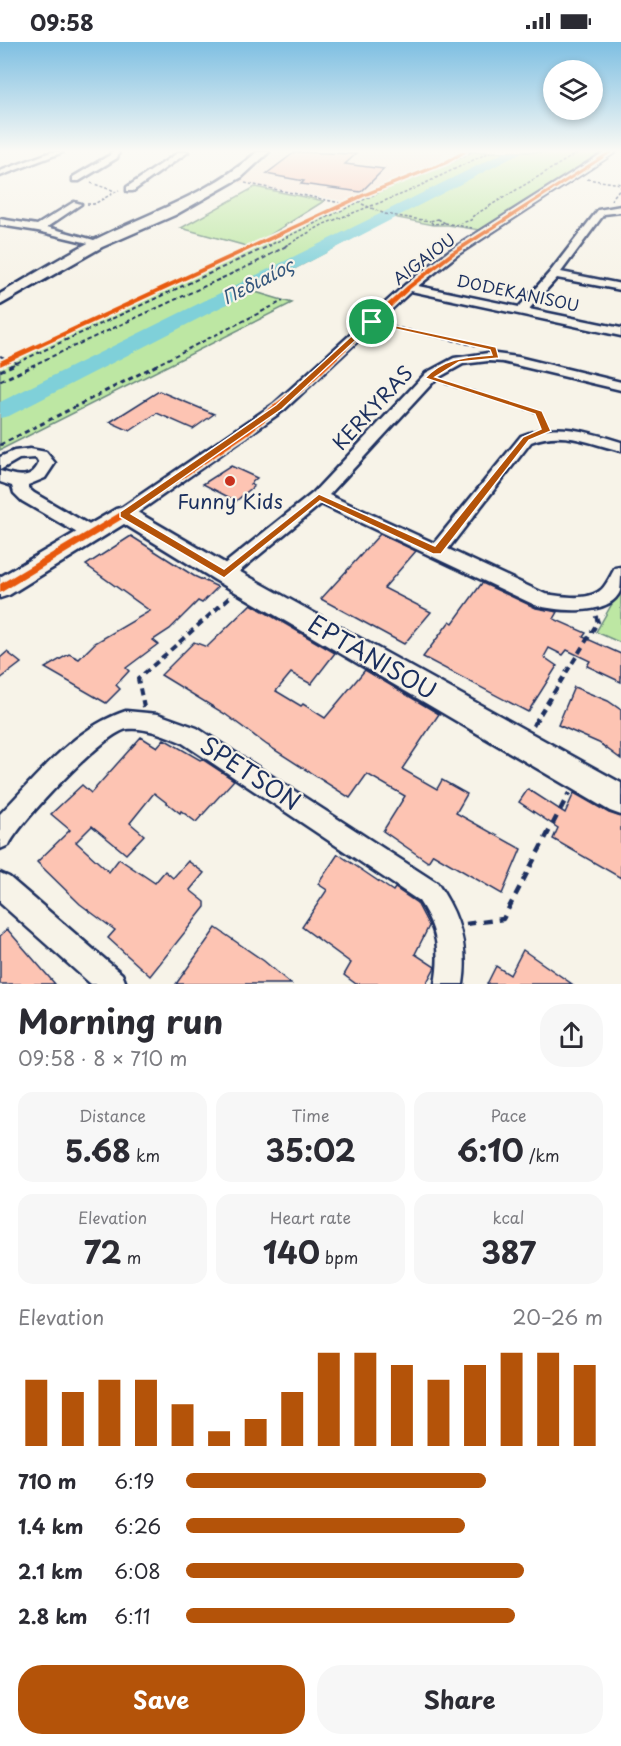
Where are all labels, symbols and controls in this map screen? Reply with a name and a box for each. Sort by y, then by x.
text: 09:58 [30,5,94,38]
map controls [543,60,603,120]
button: layers [543,60,603,120]
street label: AIGAIOU [387,227,460,290]
water label: Πεδιαίος [217,250,300,310]
street label: DODEKANISOU [455,267,582,317]
pin [346,296,397,347]
icon: arrive [355,305,388,338]
street label: KERKYRAS [325,358,420,456]
marker: Funny Kids [223,474,237,488]
place label: Funny Kids [177,486,283,516]
street label: EPTANISOU [302,605,444,708]
street label: SPETSON [194,726,309,818]
text: Morning run [18,995,223,1045]
button: share [540,1004,603,1067]
text: 09:58 · 8 × 710 m [18,1043,188,1073]
text: Distance [79,1103,146,1127]
text: Time [292,1103,329,1127]
text: Pace [490,1103,527,1127]
text: 5.68 [65,1127,131,1172]
text: 35:02 [266,1127,355,1172]
text: 6:10 [457,1127,524,1172]
text: km [131,1143,160,1167]
text: /km [524,1143,560,1167]
text: Elevation [78,1205,147,1229]
text: Heart rate [270,1205,351,1229]
text: kcal [493,1205,524,1229]
text: 72 [84,1229,122,1274]
text: 140 [263,1229,320,1274]
text: 387 [481,1229,536,1274]
text: m [122,1245,141,1269]
text: bpm [320,1245,358,1269]
text: Elevation [18,1302,104,1332]
text: 20–26 m [512,1302,603,1332]
text: 710 m [18,1466,76,1496]
text: 6:19 [114,1466,154,1496]
text: 1.4 km [18,1511,84,1541]
text: 6:26 [114,1511,161,1541]
text: 2.1 km [18,1556,83,1586]
text: 6:08 [114,1556,161,1586]
text: 2.8 km [18,1601,87,1631]
text: 6:11 [114,1601,150,1631]
button: Save [18,1665,305,1734]
button: Share [317,1665,603,1734]

